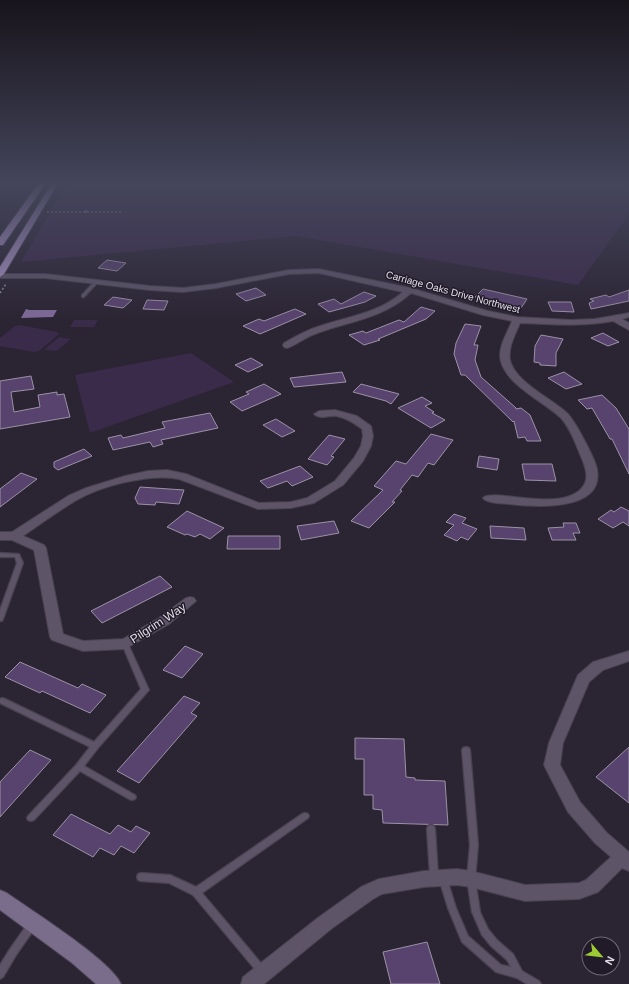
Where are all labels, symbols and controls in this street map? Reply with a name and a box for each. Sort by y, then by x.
street label: Carriage Oaks Drive Northwest [385,269,521,315]
street label: Pilgrim Way [128,600,188,646]
north arrow [581,936,621,976]
text: N [603,954,617,967]

